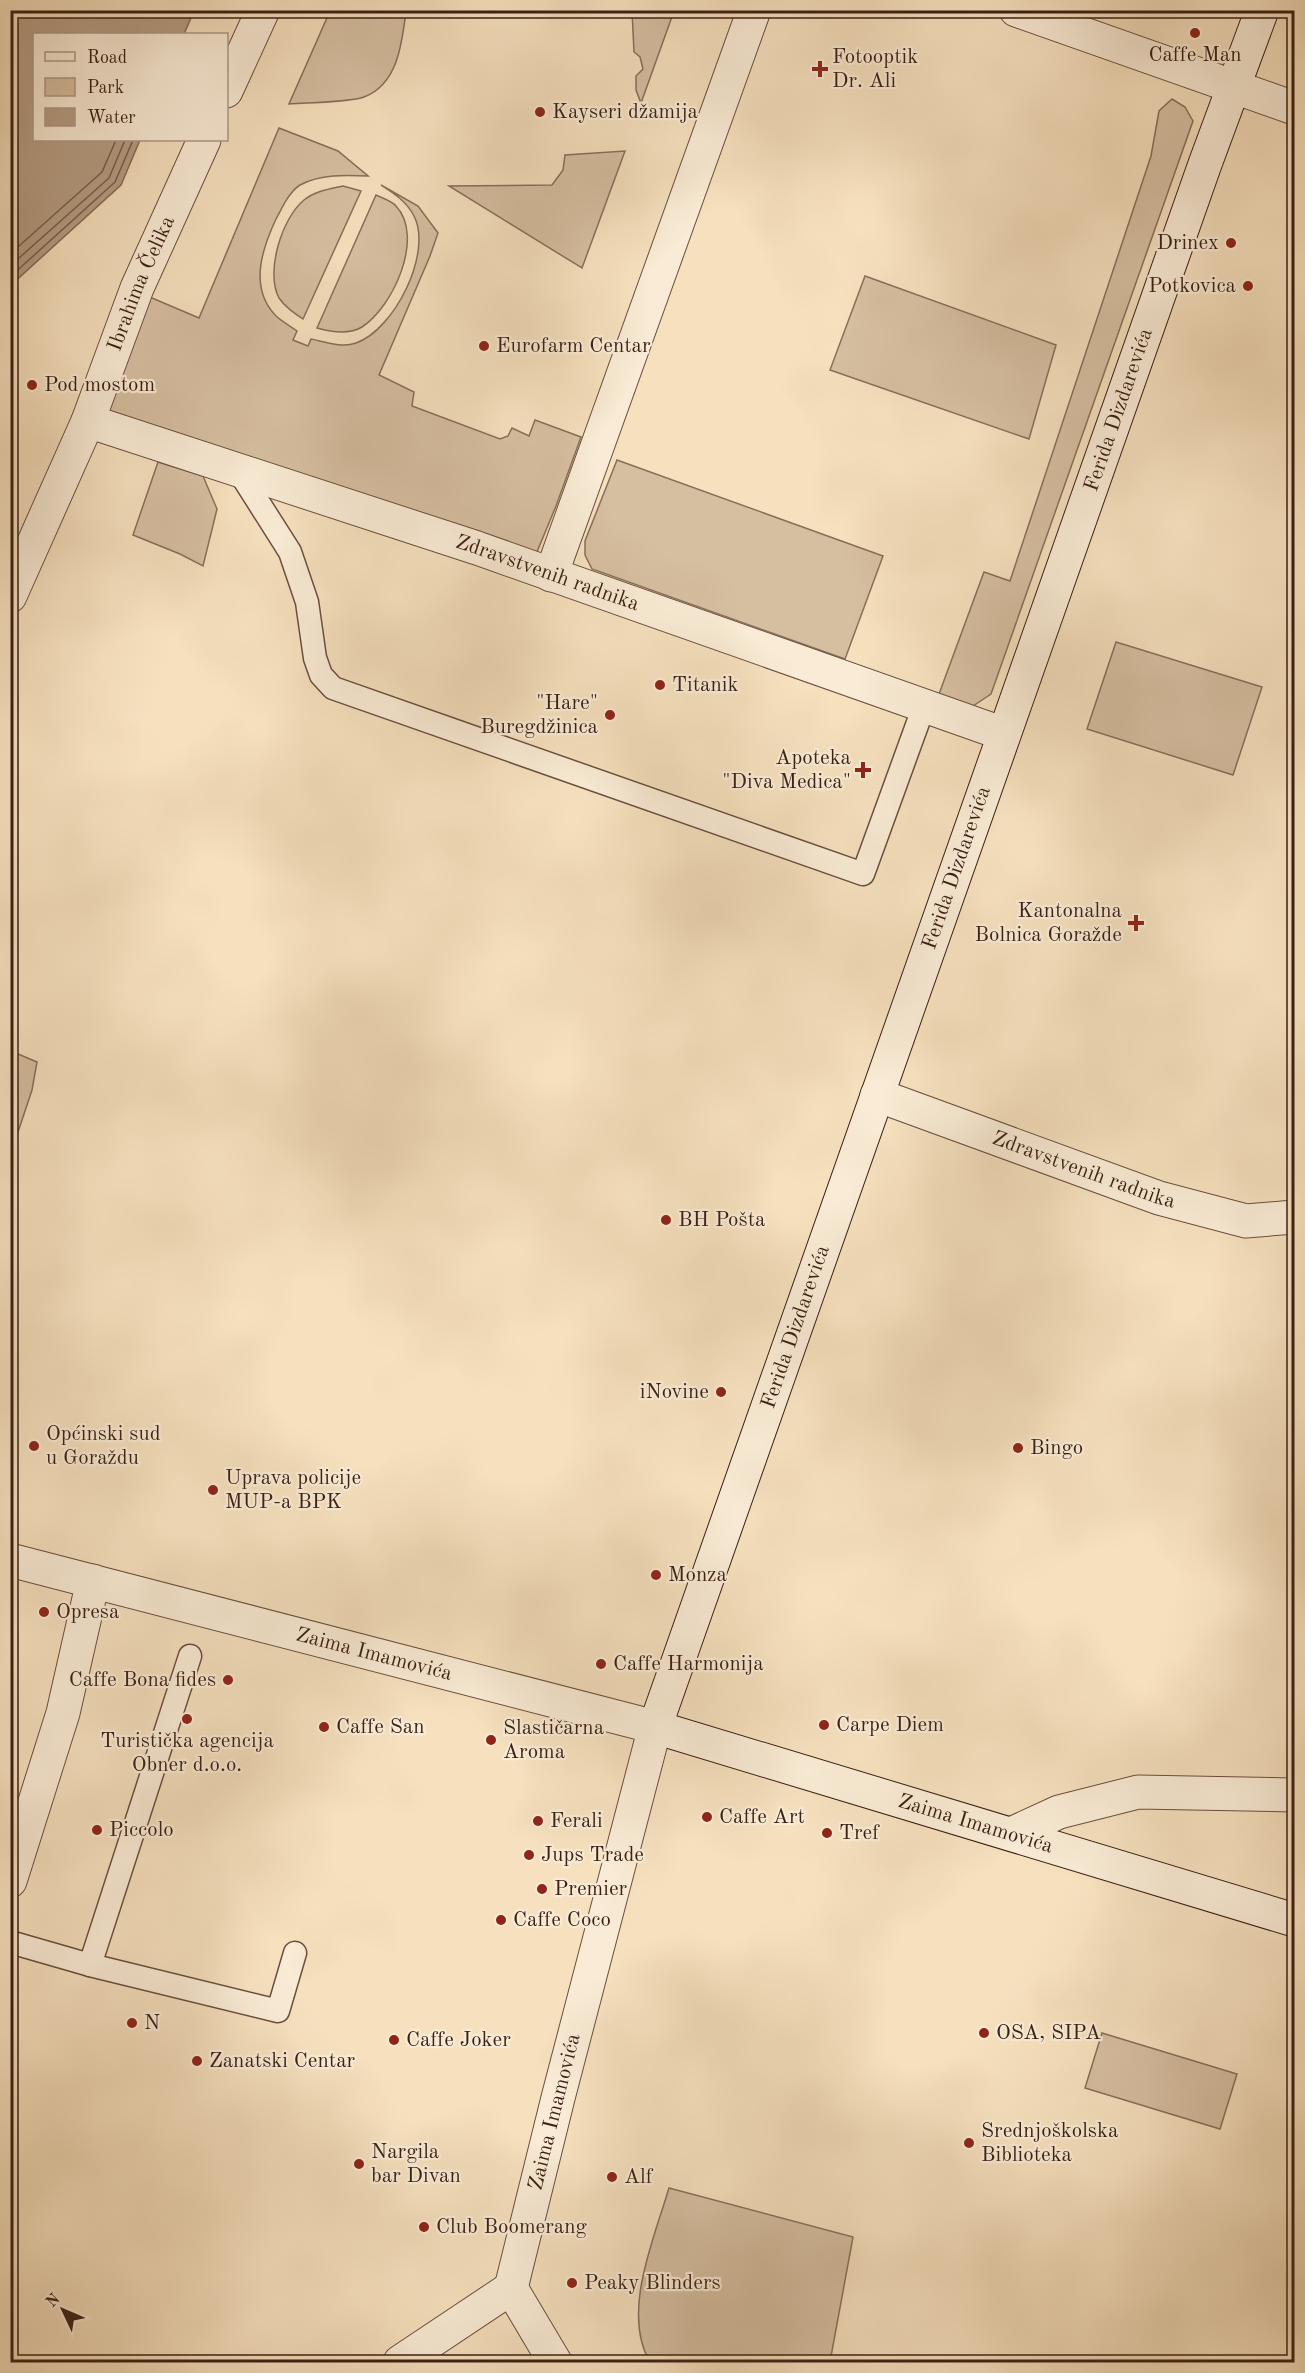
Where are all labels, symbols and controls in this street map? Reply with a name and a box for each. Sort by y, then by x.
marker: Caffe Man [1188,26,1202,40]
legend [33,33,228,141]
place label: Caffe Man [1148,45,1242,66]
place label: Fotooptik Dr. Ali [832,47,918,92]
text: Road [87,49,127,67]
marker: Fotooptik Dr. Ali [813,62,827,76]
text: Park [87,79,124,97]
place label: Kayseri džamija [552,102,698,123]
marker: Kayseri džamija [533,105,547,119]
text: Water [87,109,136,127]
street label: Ibrahima Čelika [104,213,179,354]
place label: Drinex [1156,233,1219,254]
marker: Drinex [1224,236,1238,250]
place label: Potkovica [1148,276,1236,297]
marker: Potkovica [1241,279,1255,293]
street label: Ferida Dizdarevića [1081,326,1157,494]
place label: Eurofarm Centar [496,336,651,357]
marker: Eurofarm Centar [477,339,491,353]
place label: Pod mostom [44,375,155,396]
marker: Pod mostom [25,378,39,392]
street label: Zdravstvenih radnika [453,531,642,615]
place label: Titanik [672,675,738,696]
marker: Titanik [653,678,667,692]
place label: "Hare" Buregdžinica [480,693,598,738]
marker: "Hare" Buregdžinica [603,708,617,722]
place label: Apoteka "Diva Medica" [722,748,851,793]
marker: Apoteka "Diva Medica" [856,763,870,777]
street label: Ferida Dizdarevića [919,784,995,952]
place label: Kantonalna Bolnica Goražde [975,901,1122,946]
marker: Kantonalna Bolnica Goražde [1127,914,1145,932]
street label: Zdravstvenih radnika [989,1127,1177,1212]
place label: BH Pošta [678,1210,765,1231]
marker: BH Pošta [659,1213,673,1227]
street label: Ferida Dizdarevića [758,1243,834,1411]
place label: iNovine [640,1382,709,1403]
marker: iNovine [714,1385,728,1399]
place label: Općinski sud u Goraždu [46,1424,161,1469]
place label: Bingo [1030,1438,1083,1459]
marker: Općinski sud u Goraždu [27,1439,41,1453]
marker: Bingo [1011,1441,1025,1455]
place label: Uprava policije MUP-a BPK [225,1468,361,1513]
marker: Uprava policije MUP-a BPK [206,1483,220,1497]
place label: Monza [668,1565,727,1586]
marker: Monza [649,1568,663,1582]
place label: Opresa [56,1602,119,1623]
marker: Opresa [37,1605,51,1619]
street label: Zaima Imamovića [294,1624,454,1685]
place label: Caffe Harmonija [613,1654,764,1675]
marker: Caffe Harmonija [594,1657,608,1671]
place label: Caffe Bona fides [69,1670,216,1691]
marker: Caffe Bona fides [221,1673,235,1687]
marker: Turistička agencija Obner d.o.o. [180,1712,194,1726]
place label: Carpe Diem [836,1715,944,1736]
place label: Caffe San [336,1717,425,1738]
place label: Slastičarna Aroma [503,1718,604,1763]
marker: Carpe Diem [817,1718,831,1732]
marker: Caffe San [317,1720,331,1734]
place label: Turistička agencija Obner d.o.o. [100,1731,274,1776]
marker: Slastičarna Aroma [484,1733,498,1747]
street label: Zaima Imamovića [896,1791,1055,1857]
place label: Caffe Art [719,1807,805,1828]
marker: Caffe Art [700,1810,714,1824]
place label: Ferali [550,1811,603,1832]
marker: Ferali [531,1814,545,1828]
place label: Piccolo [109,1820,174,1841]
marker: Piccolo [90,1823,104,1837]
place label: Tref [839,1823,880,1844]
marker: Tref [820,1826,834,1840]
place label: Jups Trade [541,1845,644,1866]
marker: Jups Trade [522,1848,536,1862]
place label: Premier [554,1879,628,1900]
marker: Premier [535,1882,549,1896]
place label: Caffe Coco [513,1910,611,1931]
marker: Caffe Coco [494,1913,508,1927]
place label: N [144,2013,160,2034]
marker: N [125,2016,139,2030]
place label: OSA, SIPA [996,2023,1101,2044]
marker: OSA, SIPA [977,2026,991,2040]
place label: Caffe Joker [406,2030,511,2051]
street label: Zaima Imamovića [525,2032,585,2192]
marker: Caffe Joker [387,2033,401,2047]
place label: Zanatski Centar [209,2051,356,2072]
marker: Zanatski Centar [190,2054,204,2068]
place label: Srednjoškolska Biblioteka [981,2121,1118,2166]
marker: Srednjoškolska Biblioteka [962,2136,976,2150]
place label: Nargila bar Divan [371,2142,461,2187]
marker: Nargila bar Divan [352,2157,366,2171]
place label: Alf [624,2167,654,2188]
marker: Alf [605,2170,619,2184]
place label: Club Boomerang [436,2217,588,2238]
marker: Club Boomerang [417,2220,431,2234]
place label: Peaky Blinders [584,2273,721,2294]
marker: Peaky Blinders [565,2276,579,2290]
north arrow [33,2280,93,2340]
text: N [44,2290,64,2311]

